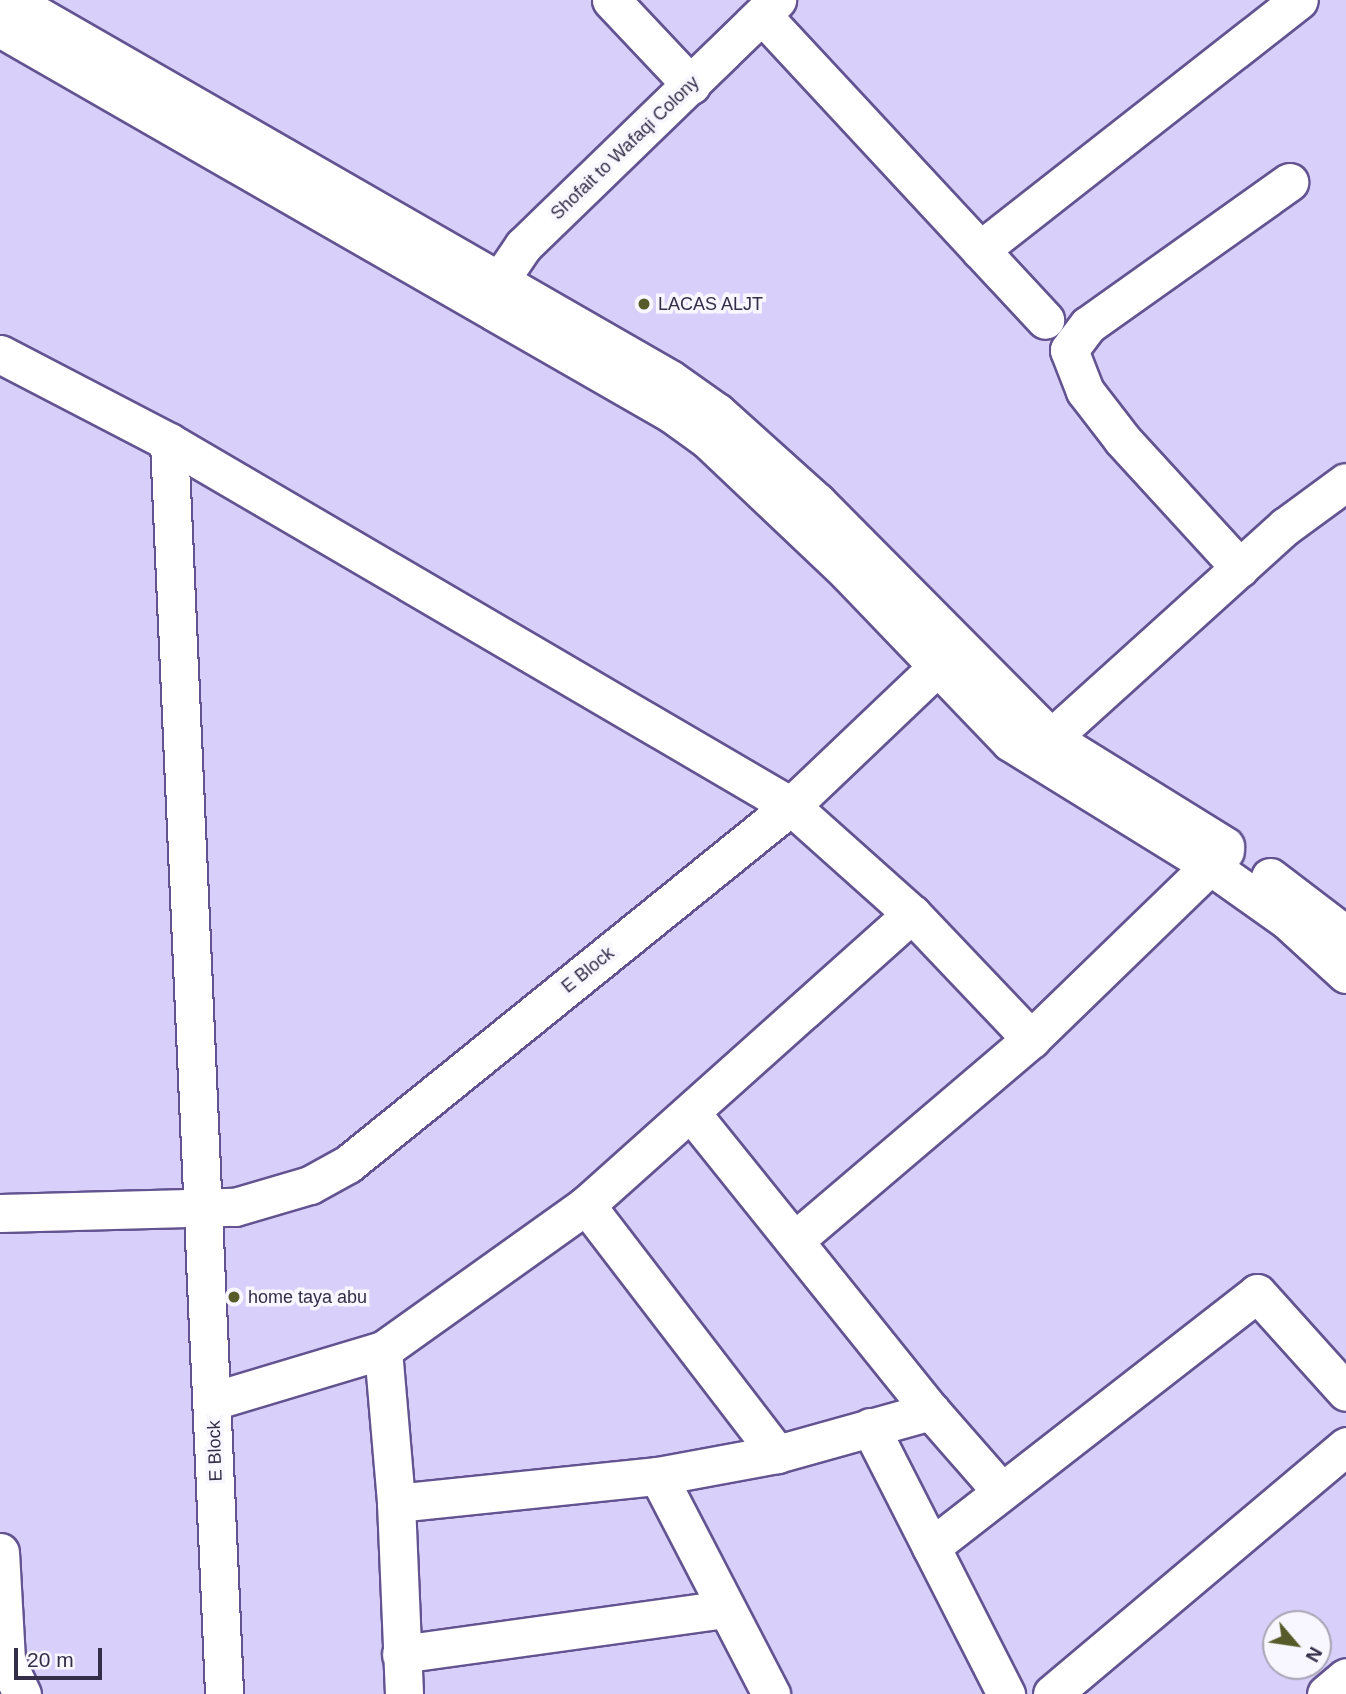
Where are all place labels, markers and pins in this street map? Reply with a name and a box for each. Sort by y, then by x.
place label: LACAS ALJT [658,293,764,315]
marker: LACAS ALJT [636,296,652,312]
place label: home taya abu [248,1286,367,1308]
marker: home taya abu [226,1289,242,1305]

